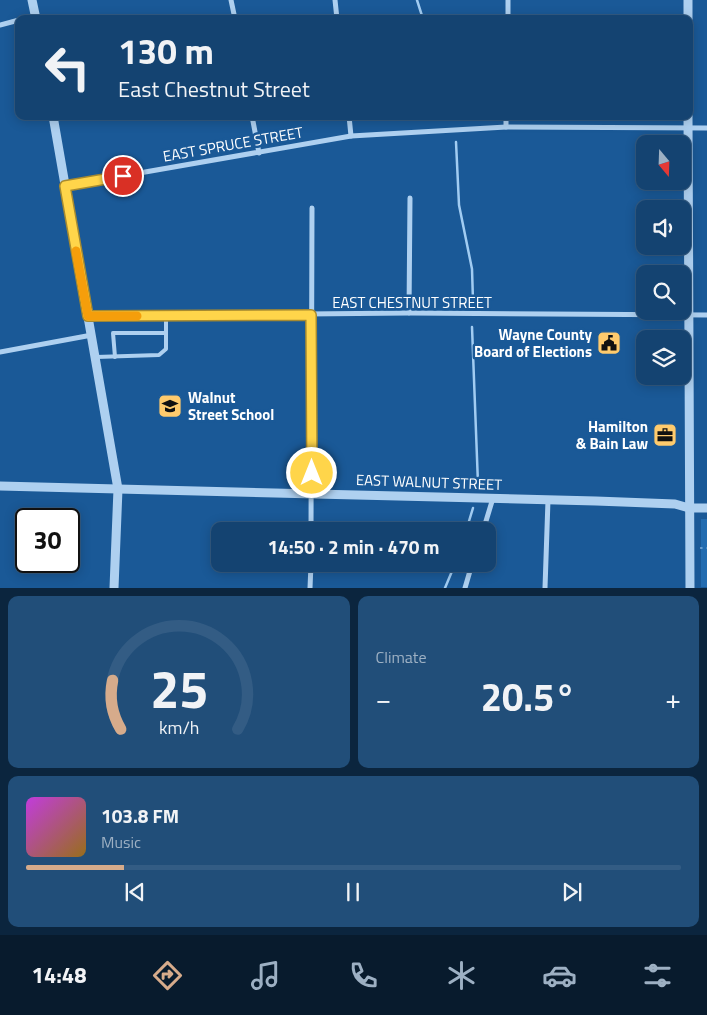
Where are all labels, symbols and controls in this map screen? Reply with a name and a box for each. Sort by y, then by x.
text: 130 m [118,24,214,78]
icon: left [35,35,100,100]
text: East Chestnut Street [118,72,310,106]
street label: EAST SPRUCE STREET [161,120,305,168]
north arrow [636,135,691,190]
map controls [636,135,691,385]
pin [102,155,144,197]
icon: arrive [109,162,137,190]
button: sound [636,200,691,255]
button: search [636,265,691,320]
street label: EAST CHESTNUT STREET [332,291,492,314]
place label: Wayne County Board of Elections [474,323,592,363]
public building icon: Wayne County Board of Elections [596,330,622,356]
button: layers [636,330,691,385]
place label: Walnut Street School [188,386,274,426]
school or university icon: Walnut Street School [157,393,183,419]
place label: Hamilton & Bain Law [576,415,648,455]
office icon: Hamilton & Bain Law [652,422,678,448]
position arrow [285,446,337,498]
street label: EAST WALNUT STREET [356,468,503,496]
speed limit sign: 30 [15,508,80,573]
text: 14:50 · 2 min · 470 m [267,532,440,561]
text: Climate [376,645,427,669]
text: 25 [150,649,208,728]
text: 20.5° [481,668,576,726]
text: − [376,677,391,720]
text: + [665,677,681,720]
text: km/h [159,714,199,741]
text: 103.8 FM [101,801,179,830]
text: Music [101,830,141,854]
icon: previous [121,878,149,906]
icon: pause [339,878,367,906]
icon: next [558,878,586,906]
text: 14:48 [32,958,86,992]
icon: directions [150,958,185,993]
icon: music [248,958,283,993]
icon: phone [346,958,381,993]
icon: climate [444,958,479,993]
icon: car [542,958,577,993]
icon: filters [640,958,675,993]

